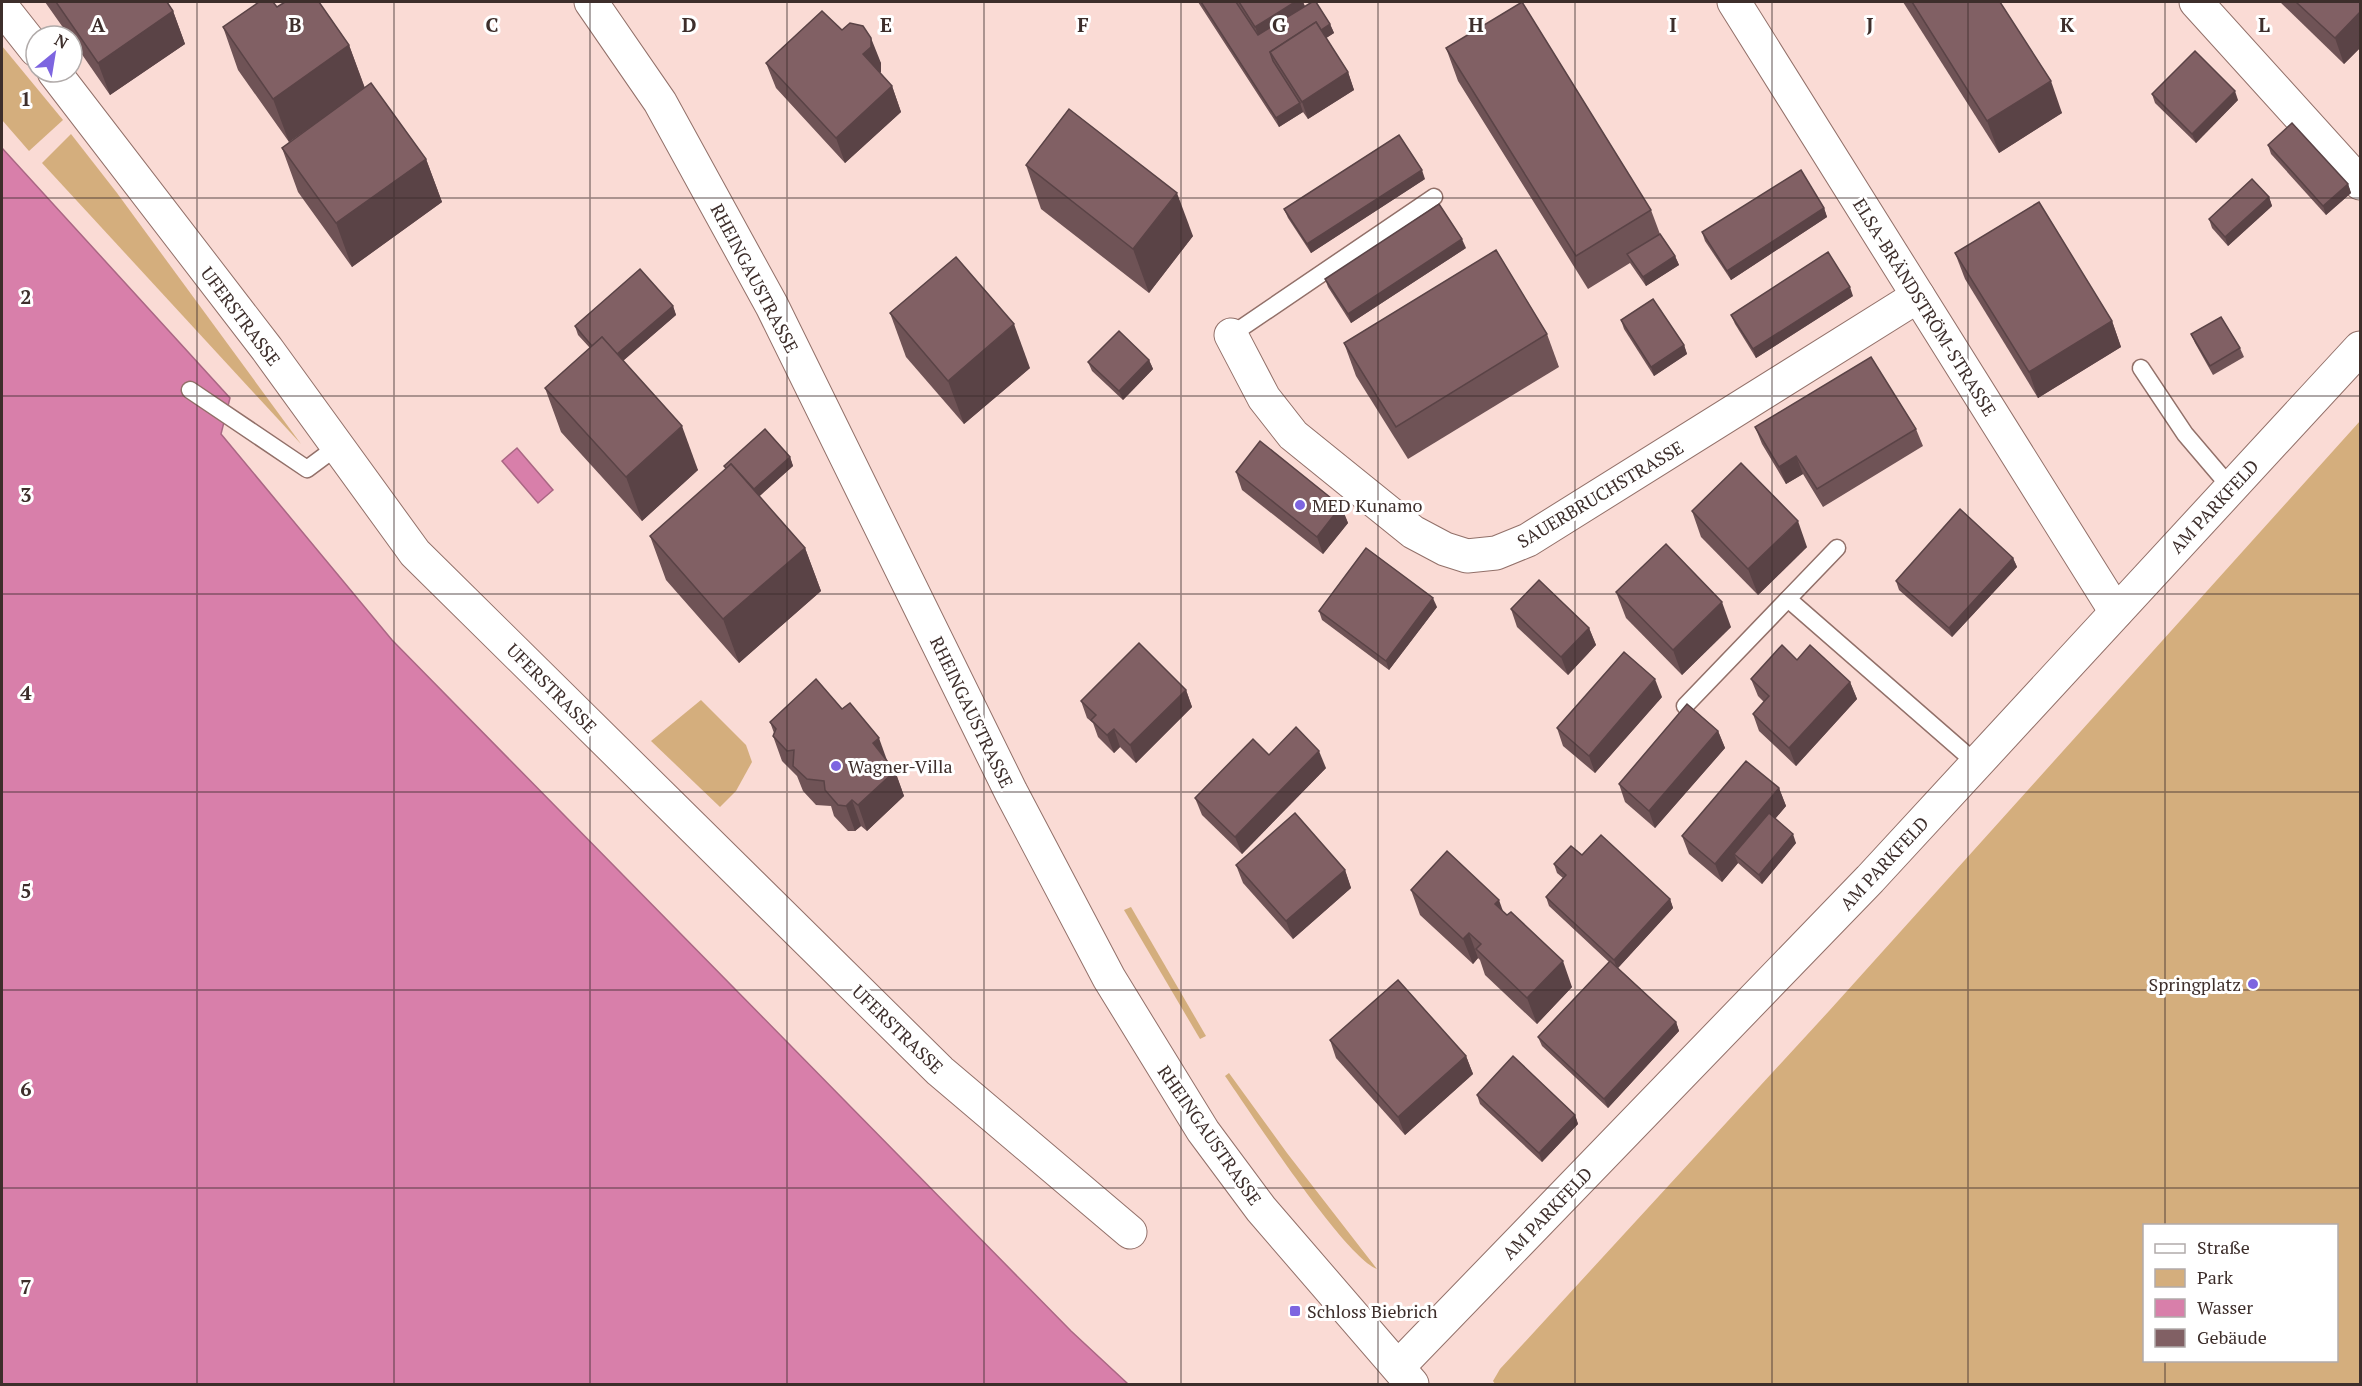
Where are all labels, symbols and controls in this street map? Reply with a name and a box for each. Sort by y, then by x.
text: A [91,11,106,38]
text: B [289,11,302,38]
text: C [485,11,499,38]
text: D [682,11,696,38]
text: E [880,11,892,38]
text: F [1077,11,1089,38]
text: G [1272,11,1286,38]
text: H [1468,11,1484,38]
text: I [1669,11,1677,38]
text: J [1866,11,1874,38]
text: K [2060,11,2075,38]
text: L [2258,11,2270,38]
north arrow [24,24,84,84]
text: N [51,28,72,54]
text: 1 [20,85,32,112]
street label: ELSA-BRÄNDSTRÖM-STRASSE [1848,194,2002,420]
street label: RHEINGAUSTRASSE [706,199,804,357]
street label: UFERSTRASSE [196,262,286,370]
text: 2 [20,283,32,310]
street label: SAUERBRUCHSTRASSE [1513,435,1687,553]
street label: AM PARKFELD [2164,454,2264,558]
text: 3 [20,481,32,508]
place label: MED Kunamo [1312,493,1422,517]
marker: MED Kunamo [1293,498,1307,512]
street label: RHEINGAUSTRASSE [925,632,1019,792]
street label: UFERSTRASSE [502,638,602,738]
text: 4 [20,679,32,706]
place label: Wagner-Villa [848,754,952,778]
marker: Wagner-Villa [829,759,843,773]
street label: AM PARKFELD [1834,811,1934,915]
text: 5 [20,877,32,904]
place label: Springplatz [2149,972,2241,996]
marker: Springplatz [2246,977,2260,991]
street label: UFERSTRASSE [847,979,949,1079]
street label: RHEINGAUSTRASSE [1153,1060,1267,1210]
text: 6 [20,1075,32,1102]
street label: AM PARKFELD [1497,1162,1597,1264]
legend [2143,1224,2338,1362]
text: Straße [2197,1235,2250,1259]
text: Park [2197,1265,2234,1289]
text: 7 [20,1273,32,1300]
text: Wasser [2197,1295,2253,1319]
place label: Schloss Biebrich [1307,1299,1438,1323]
marker: Schloss Biebrich [1288,1304,1302,1318]
text: Gebäude [2197,1325,2267,1349]

